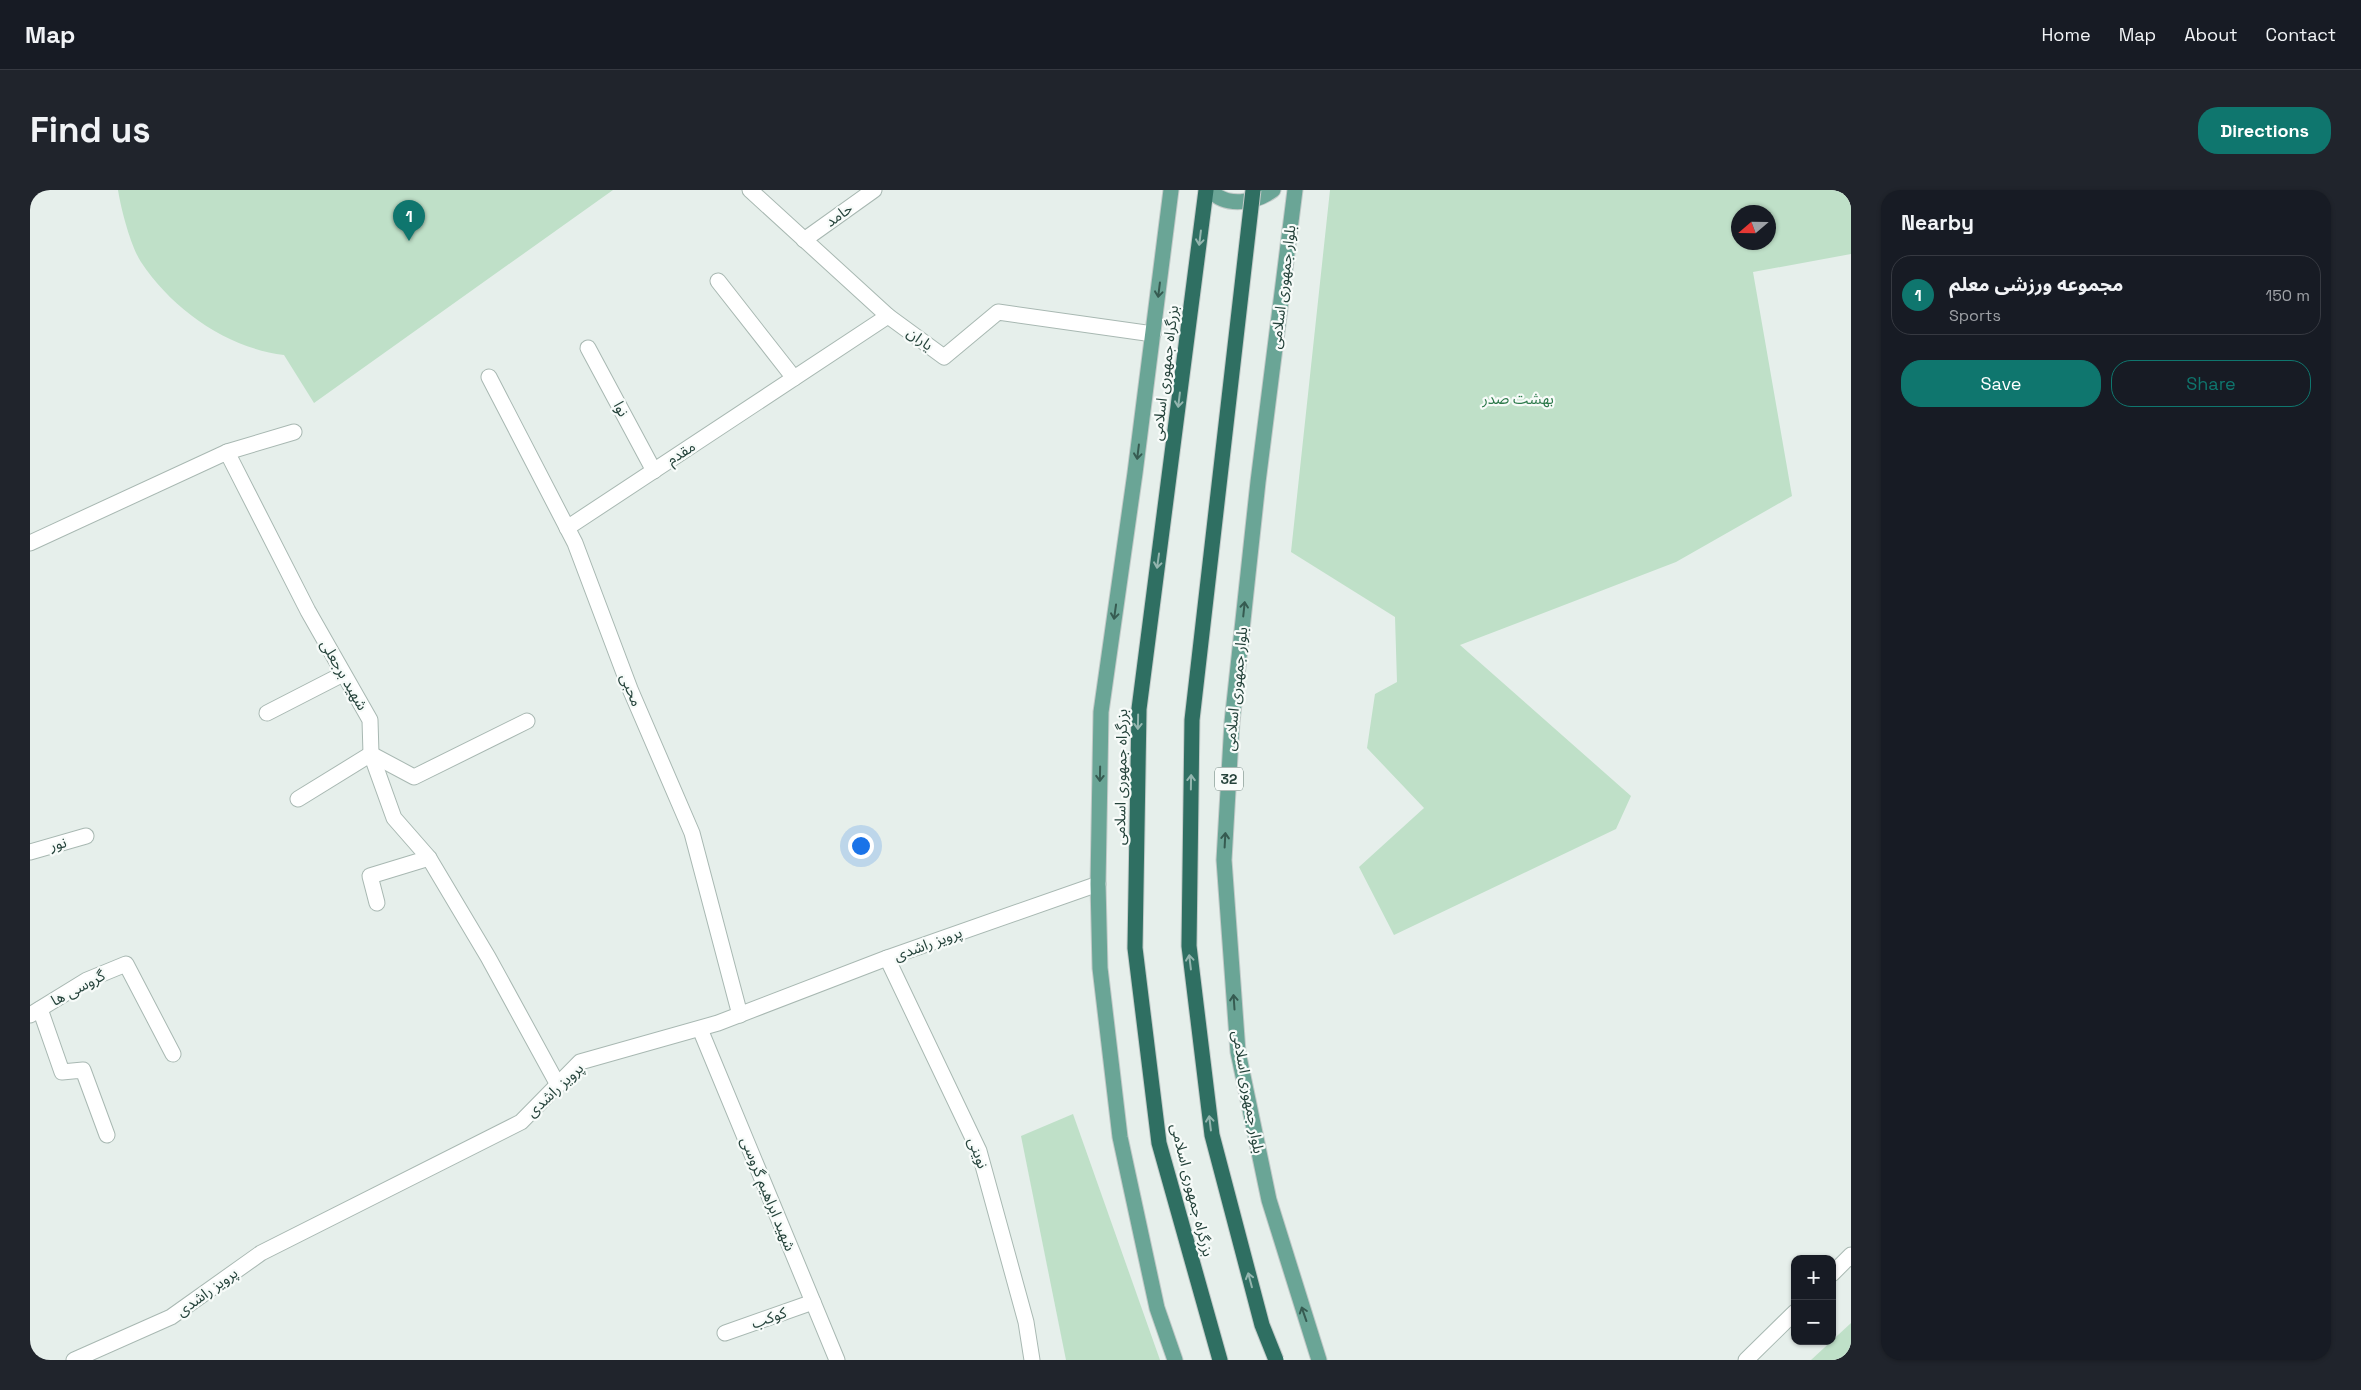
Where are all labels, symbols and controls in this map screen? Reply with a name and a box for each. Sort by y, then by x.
text: Map [25,19,75,50]
text: Home [2042,23,2091,46]
text: Map [2119,23,2156,46]
text: About [2184,23,2238,46]
text: Contact [2266,23,2336,46]
button: Directions [2198,107,2331,154]
text: Find us [30,108,151,152]
street label: حامد [821,198,856,231]
pin: 1 [393,200,425,241]
north arrow [1731,205,1776,250]
text: Nearby [1901,209,1974,236]
street label: بلوار جمهوری اسلامی [1265,224,1300,350]
one-way arrow [1195,230,1205,246]
text: مجموعه ورزشی معلم [1949,272,2123,297]
one-way arrow [1153,282,1163,298]
text: 1 [1914,285,1922,306]
text: 150 m [2266,285,2310,306]
street label: بزرگراه جمهوری اسلامی [1147,304,1182,442]
text: Sports [1949,305,2001,326]
street label: یاران [903,323,937,354]
button: Save [1901,360,2101,407]
button: Share [2111,360,2311,407]
park label: بهشت صدر [1481,389,1554,408]
one-way arrow [1174,391,1184,407]
street label: نوا [610,398,633,420]
street label: مقدم [663,436,700,471]
one-way arrow [1132,443,1142,459]
one-way arrow [1153,552,1163,568]
one-way arrow [1239,601,1249,617]
one-way arrow [1110,604,1120,620]
street label: بلوار جمهوری اسلامی [1220,626,1251,752]
street label: شهید برجعلی [317,636,372,714]
street label: محبی [616,671,647,709]
street label: بزرگراه جمهوری اسلامی [1110,709,1131,845]
one-way arrow [1134,714,1143,730]
one-way arrow [1095,766,1104,782]
road number: 32 [1215,768,1243,790]
one-way arrow [1186,774,1196,790]
street label: نور [46,832,68,855]
your location [848,833,874,859]
one-way arrow [1221,833,1230,849]
street label: پرویز راشدی [891,922,965,966]
one-way arrow [1185,954,1195,970]
street label: گروسی ها [47,965,109,1010]
one-way arrow [1230,995,1239,1011]
street label: بلوار جمهوری اسلامی [1228,1029,1269,1155]
street label: پرویز راشدی [522,1058,588,1122]
one-way arrow [1205,1115,1215,1131]
street label: بزرگراه جمهوری اسلامی [1167,1121,1218,1258]
street label: شهید ابراهیم گروسی [735,1134,800,1255]
street label: نوینی [964,1135,993,1171]
map controls [1791,1255,1836,1345]
button: + [1791,1255,1836,1300]
street label: پرویز راشدی [172,1263,242,1321]
one-way arrow [1245,1273,1255,1289]
button: − [1791,1300,1836,1345]
street label: کوکب [749,1302,790,1333]
one-way arrow [1299,1306,1308,1322]

